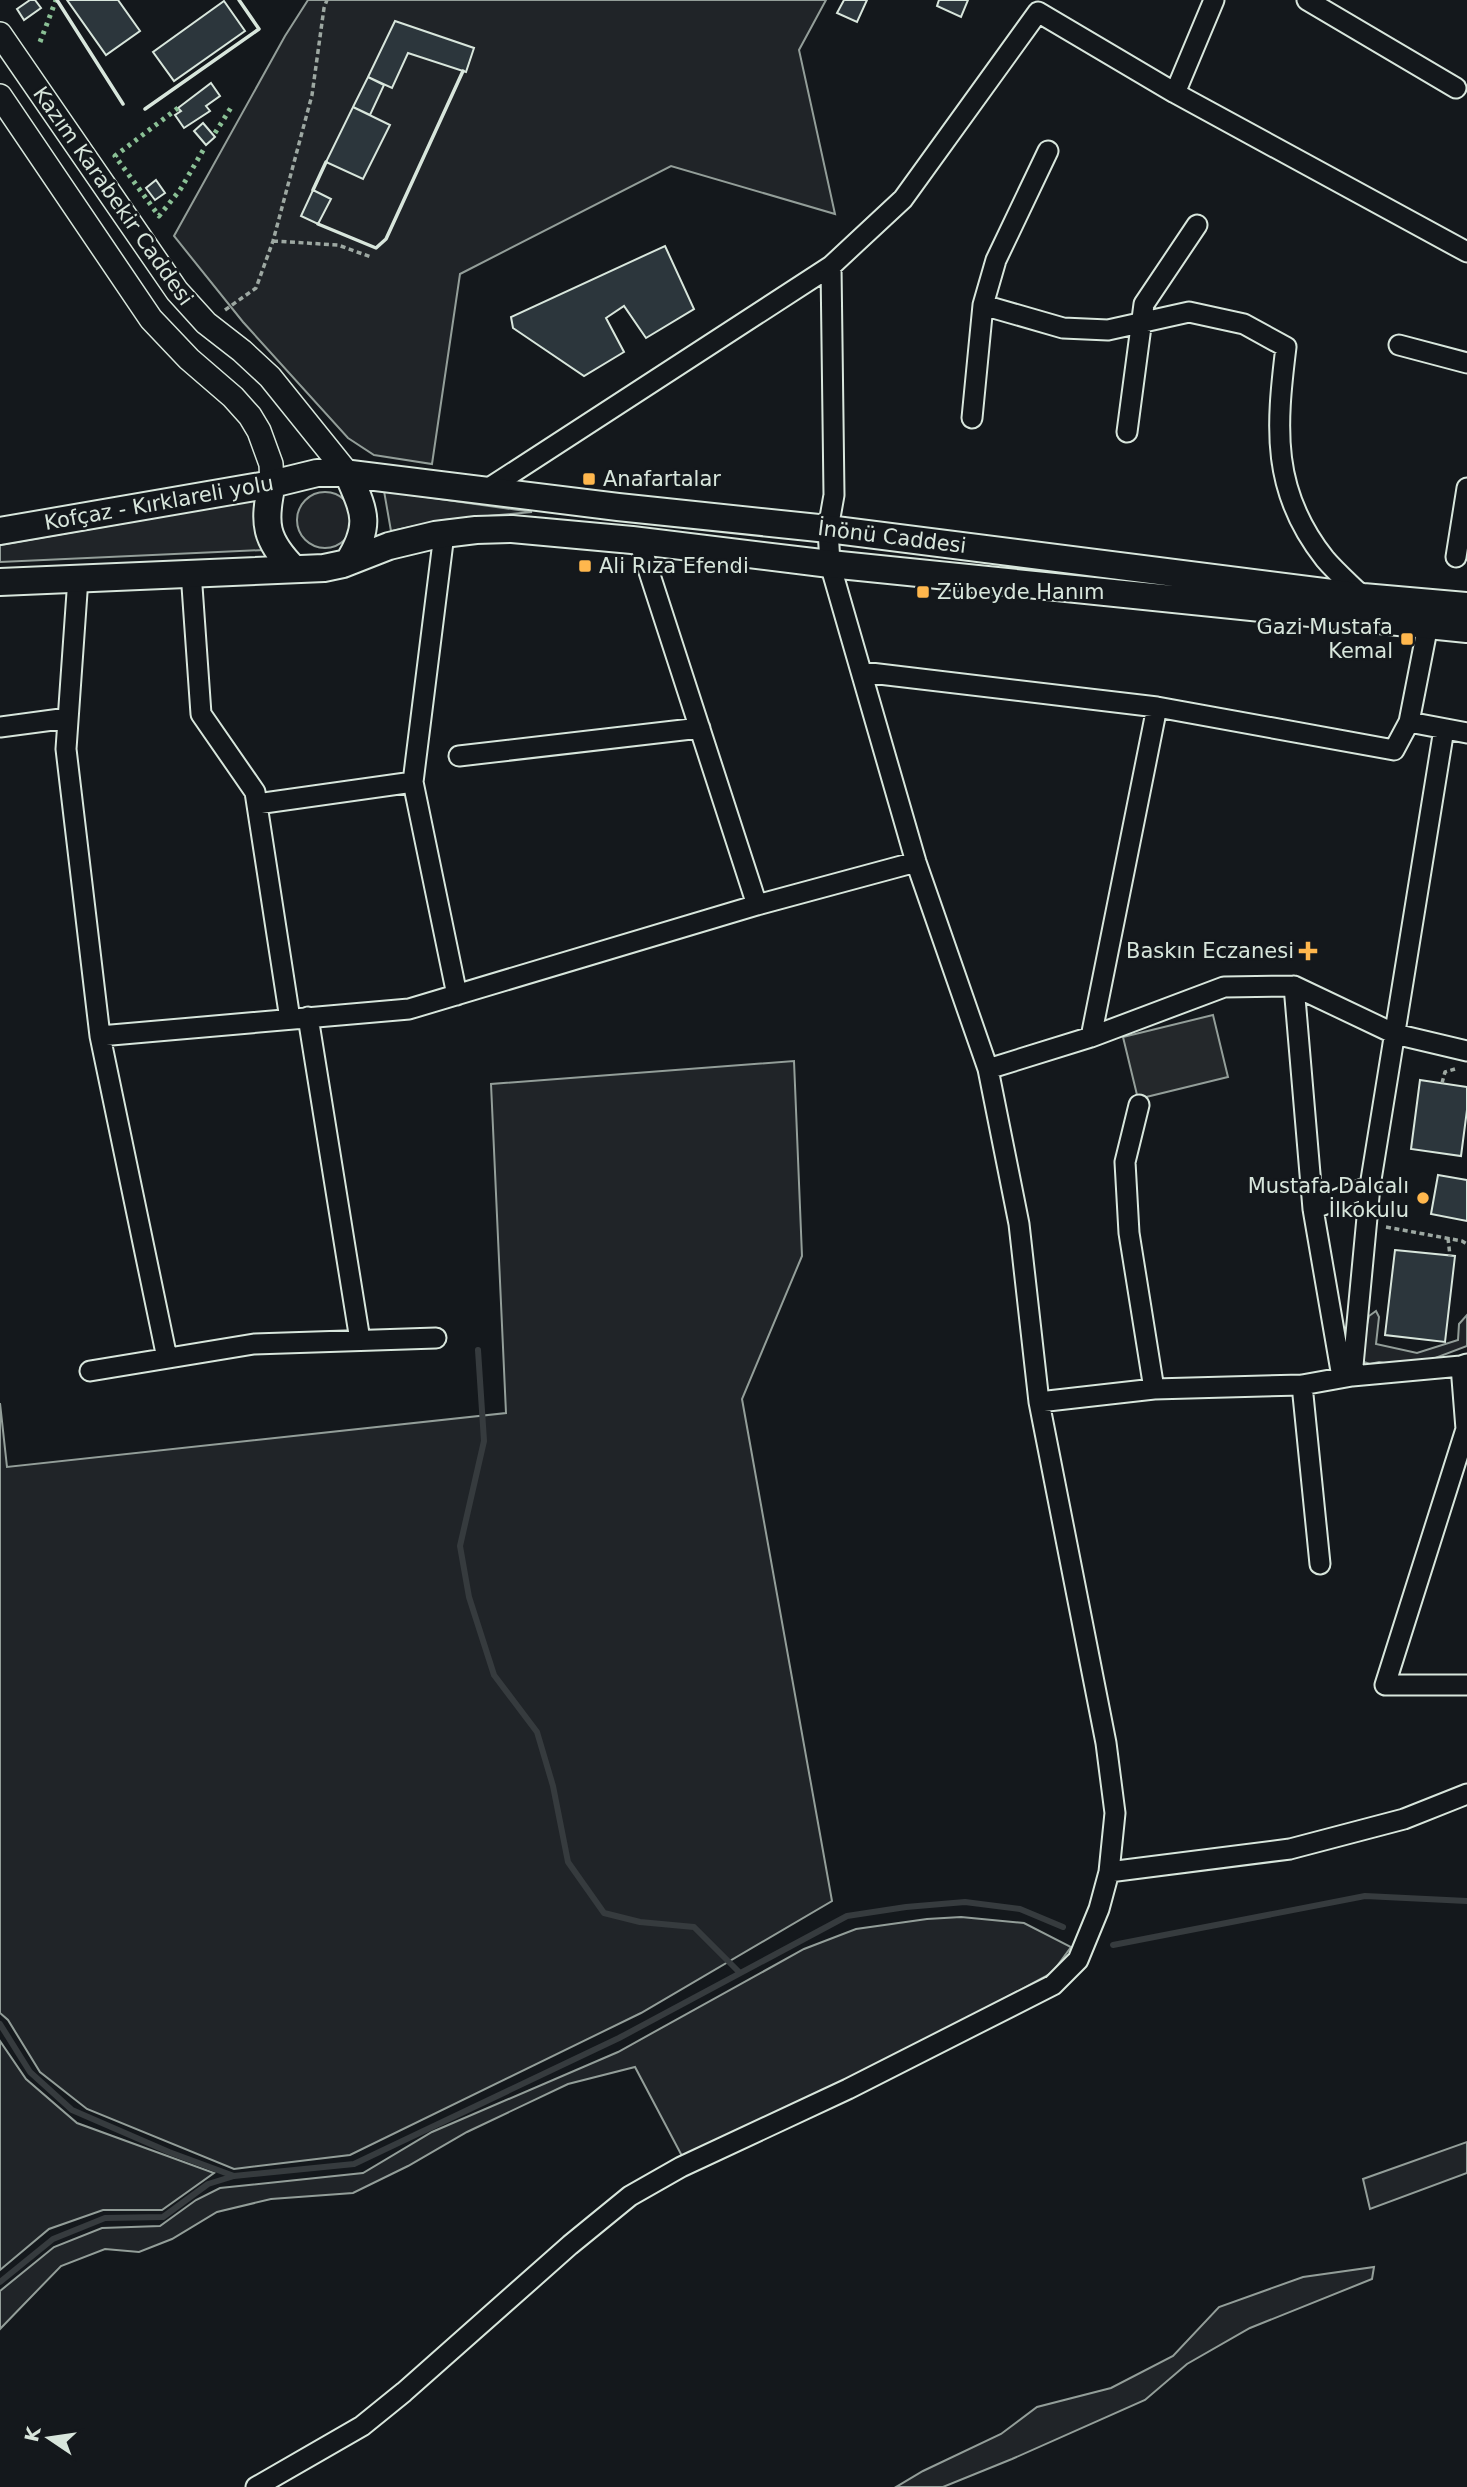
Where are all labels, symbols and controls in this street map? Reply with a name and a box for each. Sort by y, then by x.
street label: Kazım Karabekir Caddesi [28,82,198,310]
place label: Anafartalar [603,467,721,491]
street label: Kofçaz - Kırklareli yolu [43,471,275,535]
marker: Anafartalar [581,471,597,487]
street label: İnönü Caddesi [816,515,968,558]
place label: Ali Rıza Efendi [599,554,749,578]
marker: Ali Rıza Efendi [577,558,593,574]
place label: Zübeyde Hanım [937,580,1105,604]
marker: Zübeyde Hanım [915,584,931,600]
place label: Gazi Mustafa Kemal [1257,615,1393,663]
marker: Gazi Mustafa Kemal [1399,631,1415,647]
place label: Baskın Eczanesi [1126,939,1294,963]
marker: Baskın Eczanesi [1300,943,1316,959]
place label: Mustafa Dalcalı İlkokulu [1248,1174,1409,1222]
marker: Mustafa Dalcalı İlkokulu [1415,1190,1431,1206]
north arrow [14,2403,84,2473]
text: K [20,2423,45,2444]

